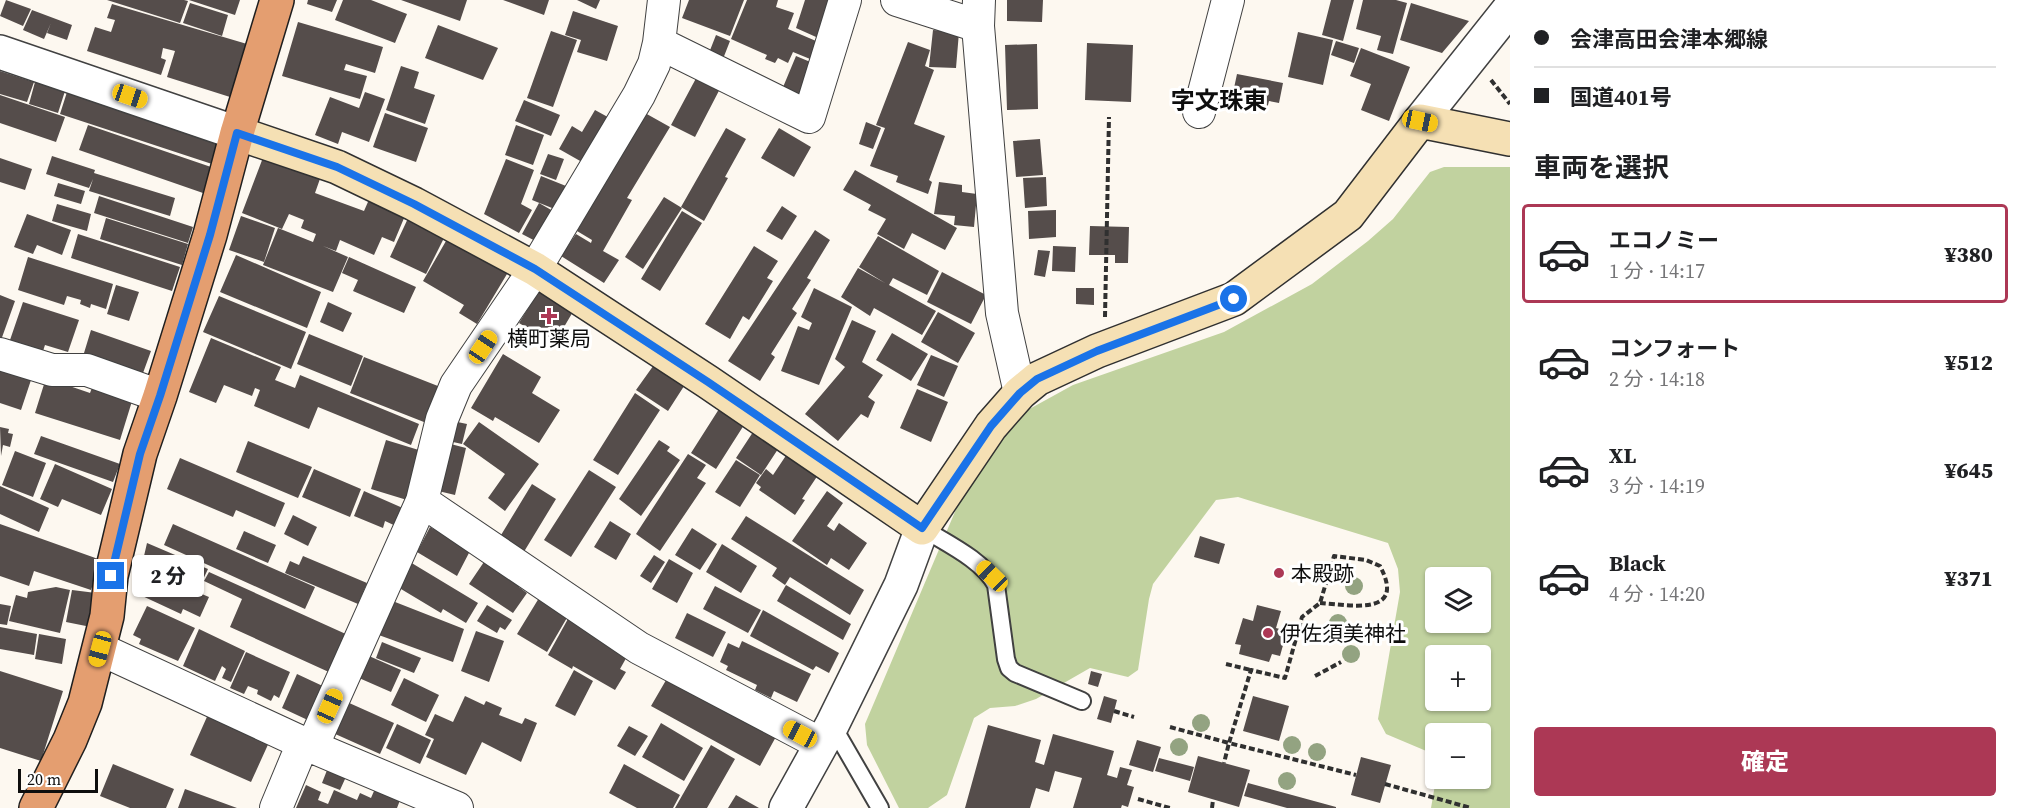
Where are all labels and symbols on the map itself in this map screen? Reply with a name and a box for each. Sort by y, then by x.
car [110,82,150,110]
district label: 字文珠東 [1171,84,1267,117]
car [1401,108,1439,134]
route start [1220,285,1247,312]
marker: 横町薬局 [542,309,556,323]
place label: 横町薬局 [507,324,591,353]
car [465,327,501,367]
callout: 2 分 [132,555,204,597]
car [973,557,1011,595]
place label: 本殿跡 [1291,559,1354,588]
route end [97,562,124,589]
marker: 本殿跡 [1272,566,1286,580]
place label: 伊佐須美神社 [1280,619,1406,648]
marker: 伊佐須美神社 [1261,626,1275,640]
car [87,629,113,669]
car [314,686,346,726]
car [780,718,820,750]
scale bar [18,766,98,794]

